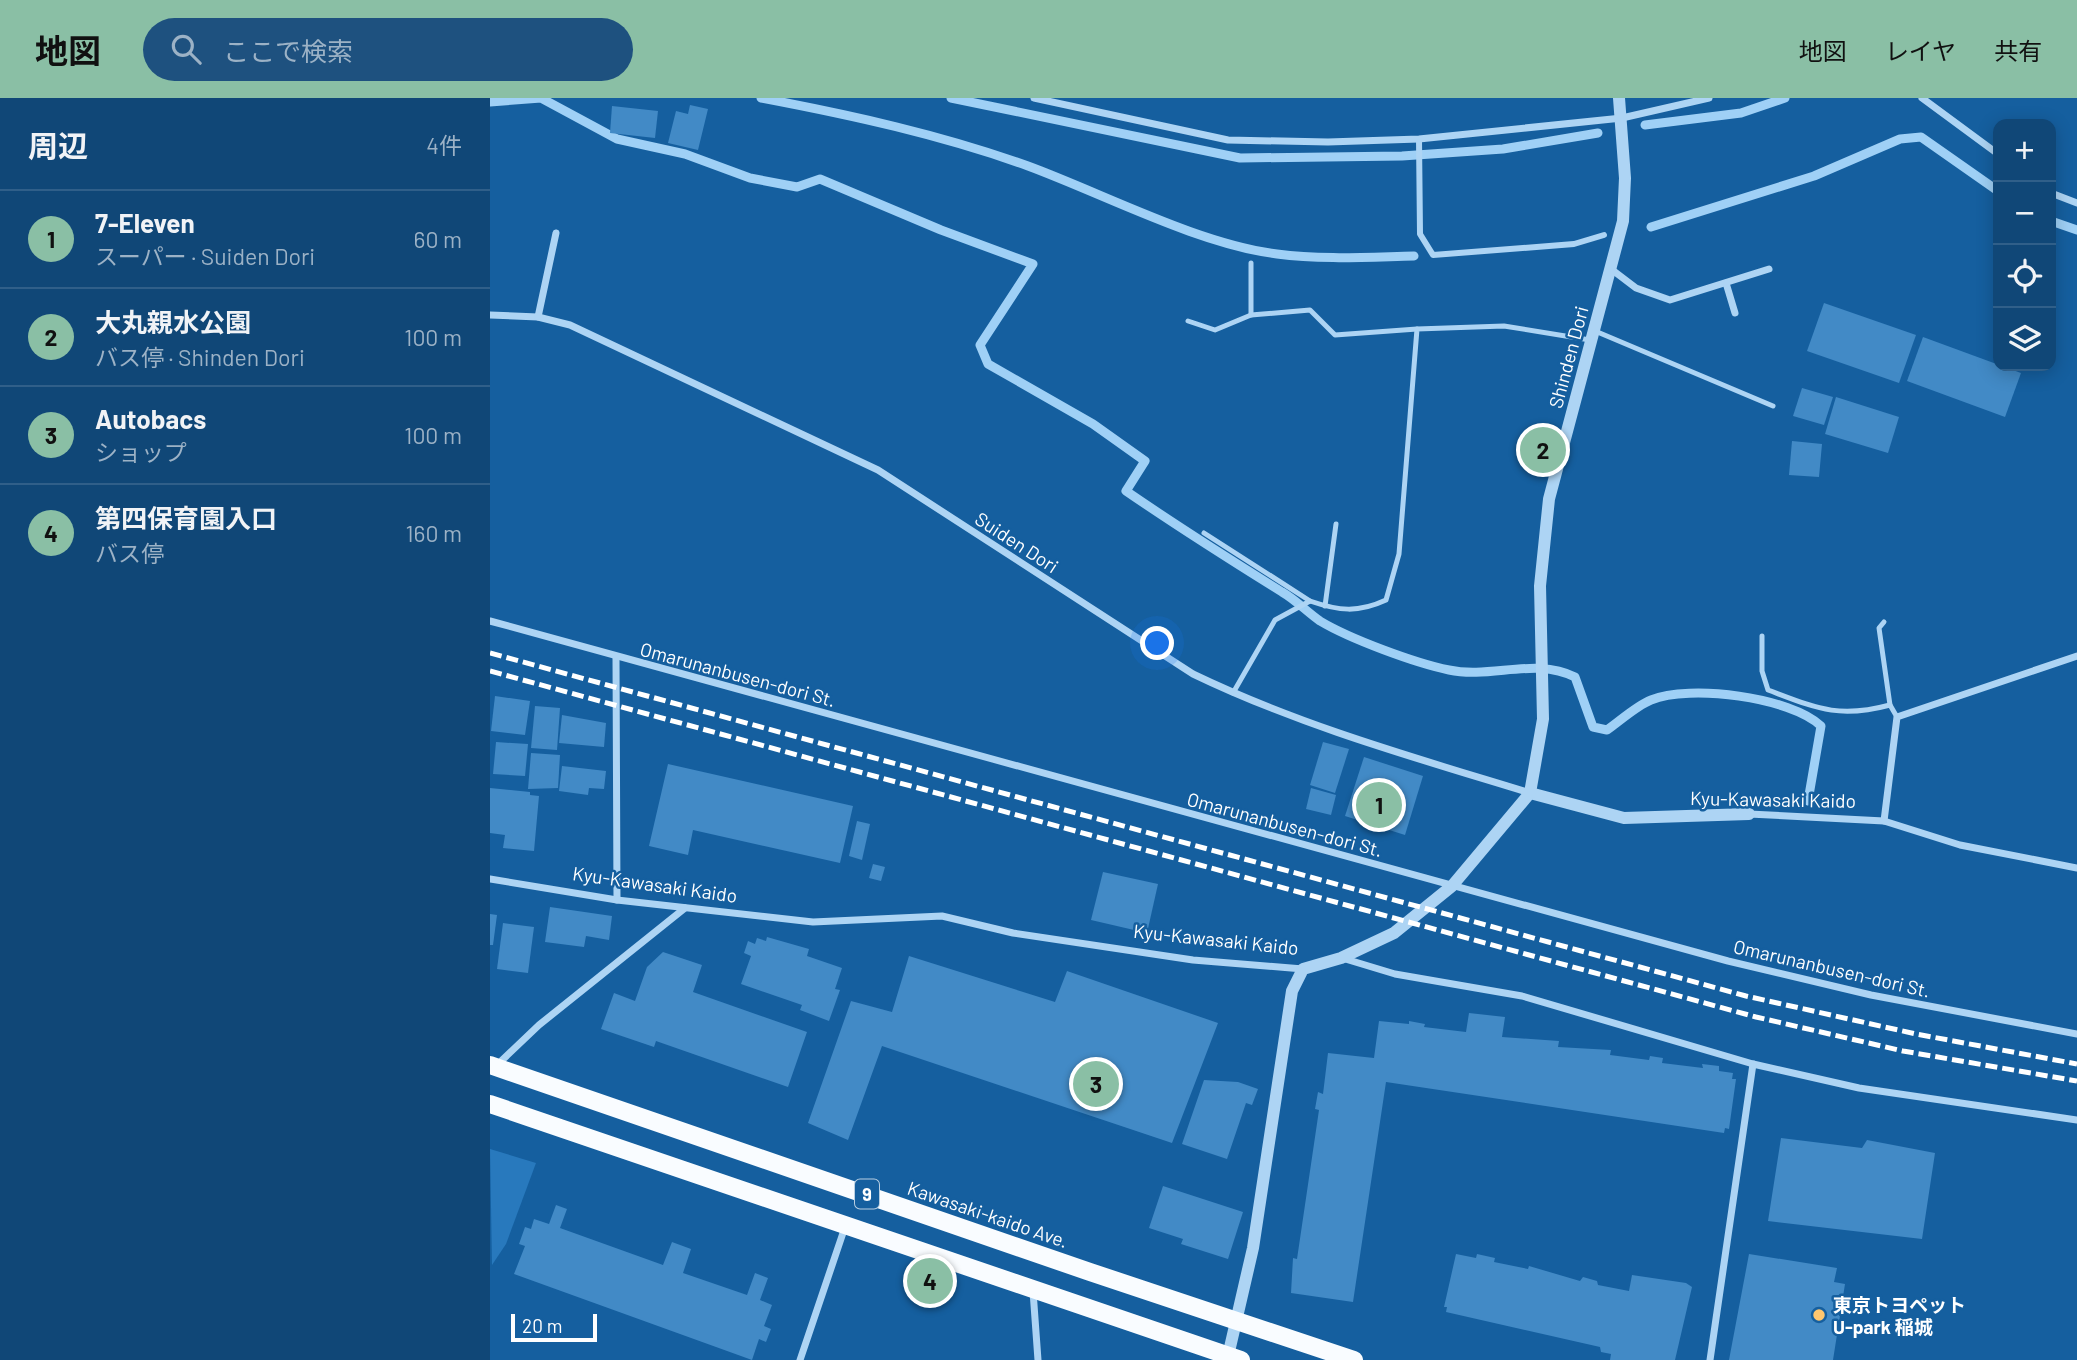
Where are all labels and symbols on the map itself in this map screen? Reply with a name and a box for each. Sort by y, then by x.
street label: Shinden Dori [1543,303,1593,411]
pin: 2 [1520,424,1566,476]
street label: Suiden Dori [971,507,1063,577]
your location [1140,626,1174,660]
street label: Omarunanbusen-dori St. [638,637,838,711]
pin: 1 [1356,779,1402,831]
street label: Kyu-Kawasaki Kaido [1690,786,1856,812]
street label: Omarunanbusen-dori St. [1185,787,1385,861]
street label: Kyu-Kawasaki Kaido [571,861,739,907]
street label: Kyu-Kawasaki Kaido [1132,919,1300,959]
street label: Omarunanbusen-dori St. [1731,934,1933,1002]
pin: 3 [1073,1058,1119,1110]
street label: Kawasaki-kaido Ave. [905,1176,1071,1252]
road number: 9 [855,1180,879,1209]
pin: 4 [907,1255,953,1307]
place label: 東京トヨペット U-park 稲城 [1833,1293,1966,1338]
marker: 東京トヨペット U-park 稲城 [1811,1307,1827,1323]
scale bar [511,1311,597,1343]

